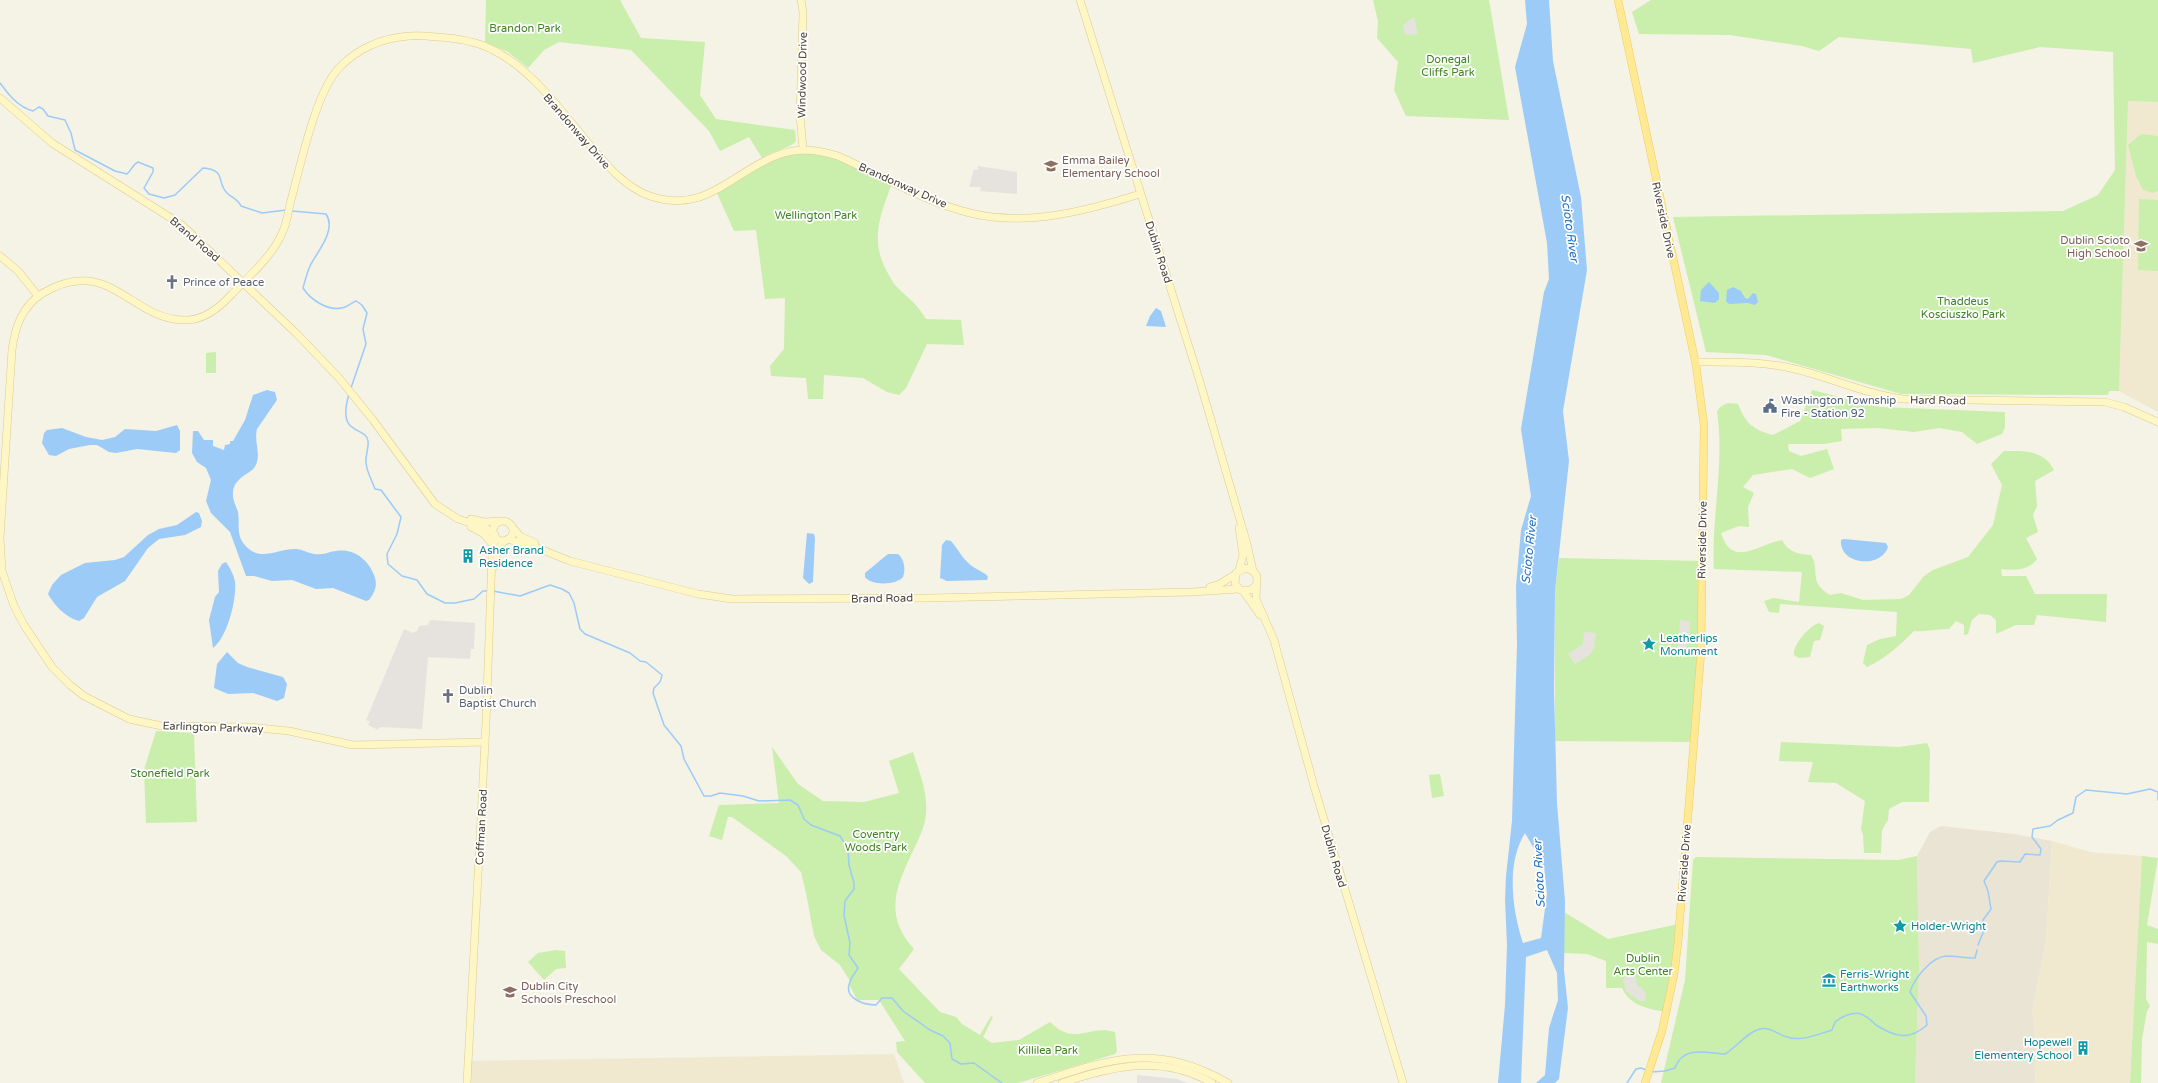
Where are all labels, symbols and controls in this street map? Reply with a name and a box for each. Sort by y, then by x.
park label: Brandon Park [489,22,561,35]
street label: Windwood Drive [795,32,810,118]
park label: Donegal Cliffs Park [1421,53,1475,79]
street label: Brandonway Drive [540,91,613,172]
place label: Emma Bailey Elementary School [1062,154,1160,180]
school or university icon: Emma Bailey Elementary School [1043,158,1059,174]
street label: Brandonway Drive [857,160,949,211]
street label: Riverside Drive [1649,181,1678,260]
water label: Scioto River [1558,193,1582,264]
park label: Wellington Park [775,209,857,222]
street label: Brand Road [167,214,222,265]
street label: Dublin Road [1142,219,1175,285]
place label: Dublin Scioto High School [2060,234,2130,260]
school or university icon: Dublin Scioto High School [2133,238,2149,254]
church icon: Prince of Peace [164,274,180,290]
place label: Prince of Peace [183,276,264,289]
park label: Thaddeus Kosciuszko Park [1921,295,2005,321]
place label: Washington Township Fire - Station 92 [1781,394,1896,420]
street label: Hard Road [1910,394,1966,407]
public building icon: Washington Township Fire - Station 92 [1762,398,1778,414]
street label: Riverside Drive [1695,501,1710,579]
water label: Scioto River [1518,514,1540,585]
place label: Asher Brand Residence [479,544,544,570]
building icon: Asher Brand Residence [460,548,476,564]
street label: Brand Road [851,591,913,606]
place label: Leatherlips Monument [1660,632,1718,658]
place icon: Leatherlips Monument [1641,636,1657,652]
place label: Dublin Baptist Church [459,684,537,710]
church icon: Dublin Baptist Church [440,688,456,704]
street label: Earlington Parkway [162,719,264,736]
park label: Stonefield Park [130,767,210,780]
street label: Coffman Road [473,789,490,865]
street label: Dublin Road [1318,823,1349,889]
street label: Riverside Drive [1675,824,1694,902]
park label: Coventry Woods Park [845,828,907,854]
water label: Scioto River [1530,838,1548,908]
place icon: Holder-Wright [1892,918,1908,934]
place label: Holder-Wright [1911,920,1986,933]
park label: Dublin Arts Center [1613,952,1674,978]
place label: Ferris-Wright Earthworks [1840,968,1909,994]
museum icon: Ferris-Wright Earthworks [1821,972,1837,988]
place label: Dublin City Schools Preschool [521,980,616,1006]
school or university icon: Dublin City Schools Preschool [502,984,518,1000]
place label: Hopewell Elementery School [1974,1036,2072,1062]
building icon: Hopewell Elementery School [2075,1040,2091,1056]
park label: Killilea Park [1018,1044,1078,1057]

